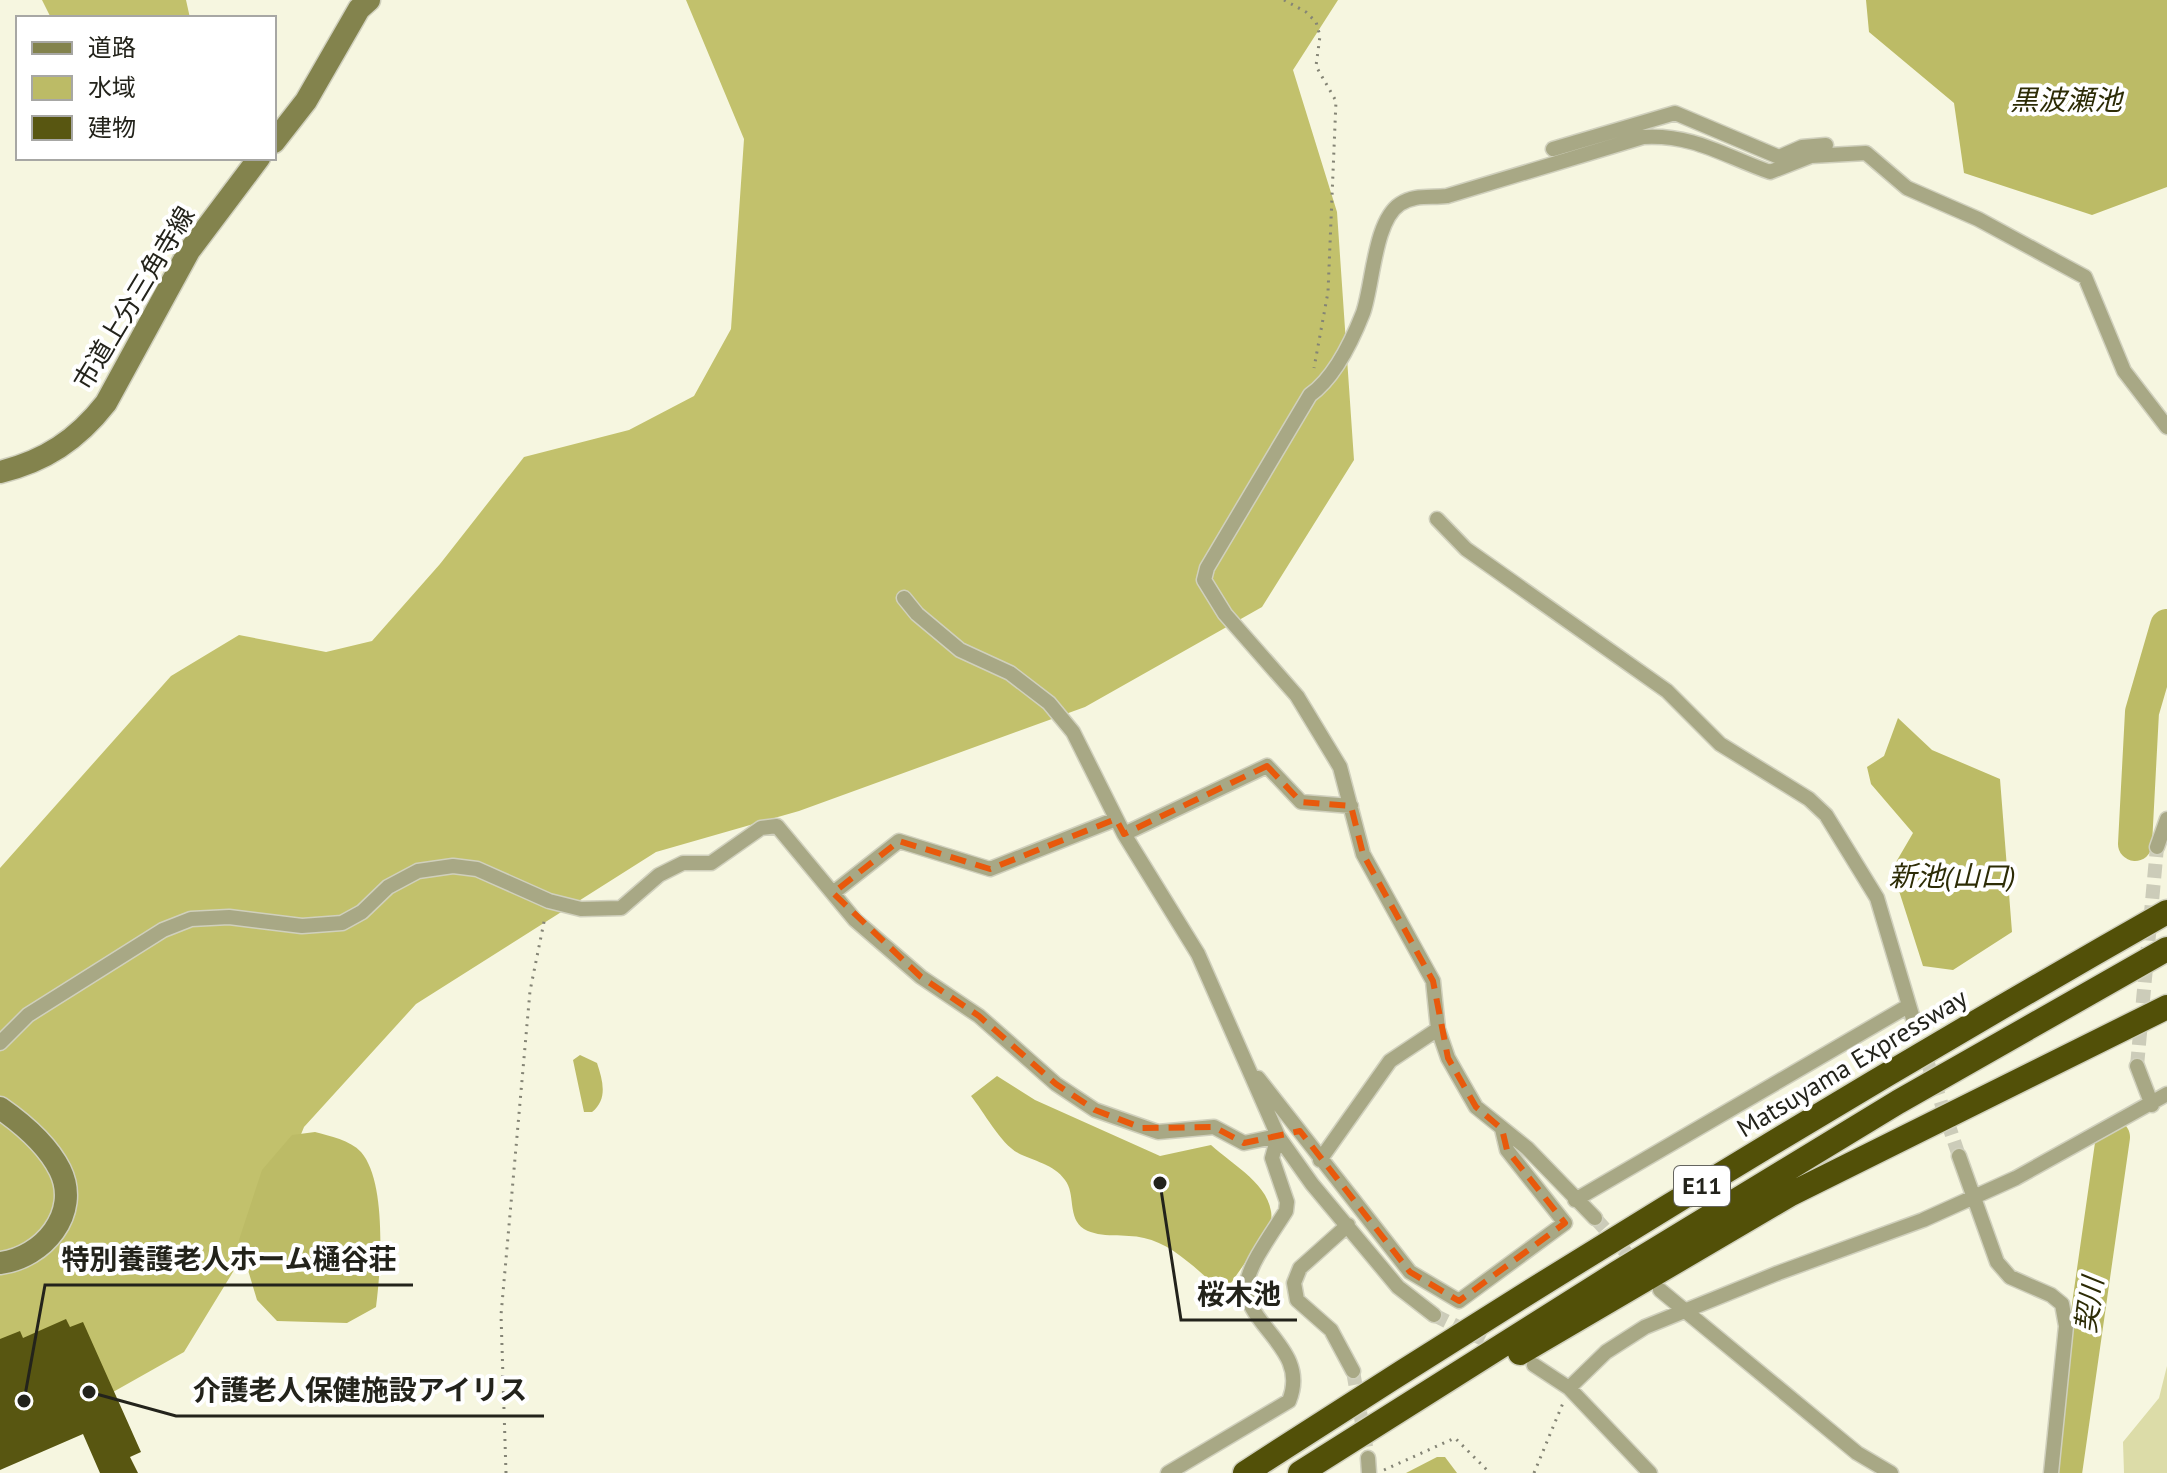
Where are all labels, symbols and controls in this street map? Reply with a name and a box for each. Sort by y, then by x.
legend [16,16,276,160]
text: 道路 [88,32,136,63]
text: 水域 [88,72,136,103]
water label: 黒波瀬池 [2010,81,2125,118]
text: 建物 [88,112,136,143]
street label: 市道上分三角寺線 [66,200,201,395]
water label: 新池(山口) [1889,857,2015,894]
street label: Matsuyama Expressway [1731,981,1973,1144]
road number: E11 [1674,1166,1730,1206]
callout: 特別養護老人ホーム樋谷荘 [45,1233,413,1285]
text: 特別養護老人ホーム樋谷荘 [61,1240,397,1277]
callout: 桜木池 [1181,1268,1297,1320]
water label: 契川 [2066,1272,2111,1335]
text: 桜木池 [1197,1275,1281,1312]
callout: 介護老人保健施設アイリス [176,1364,544,1416]
text: 介護老人保健施設アイリス [193,1371,527,1408]

